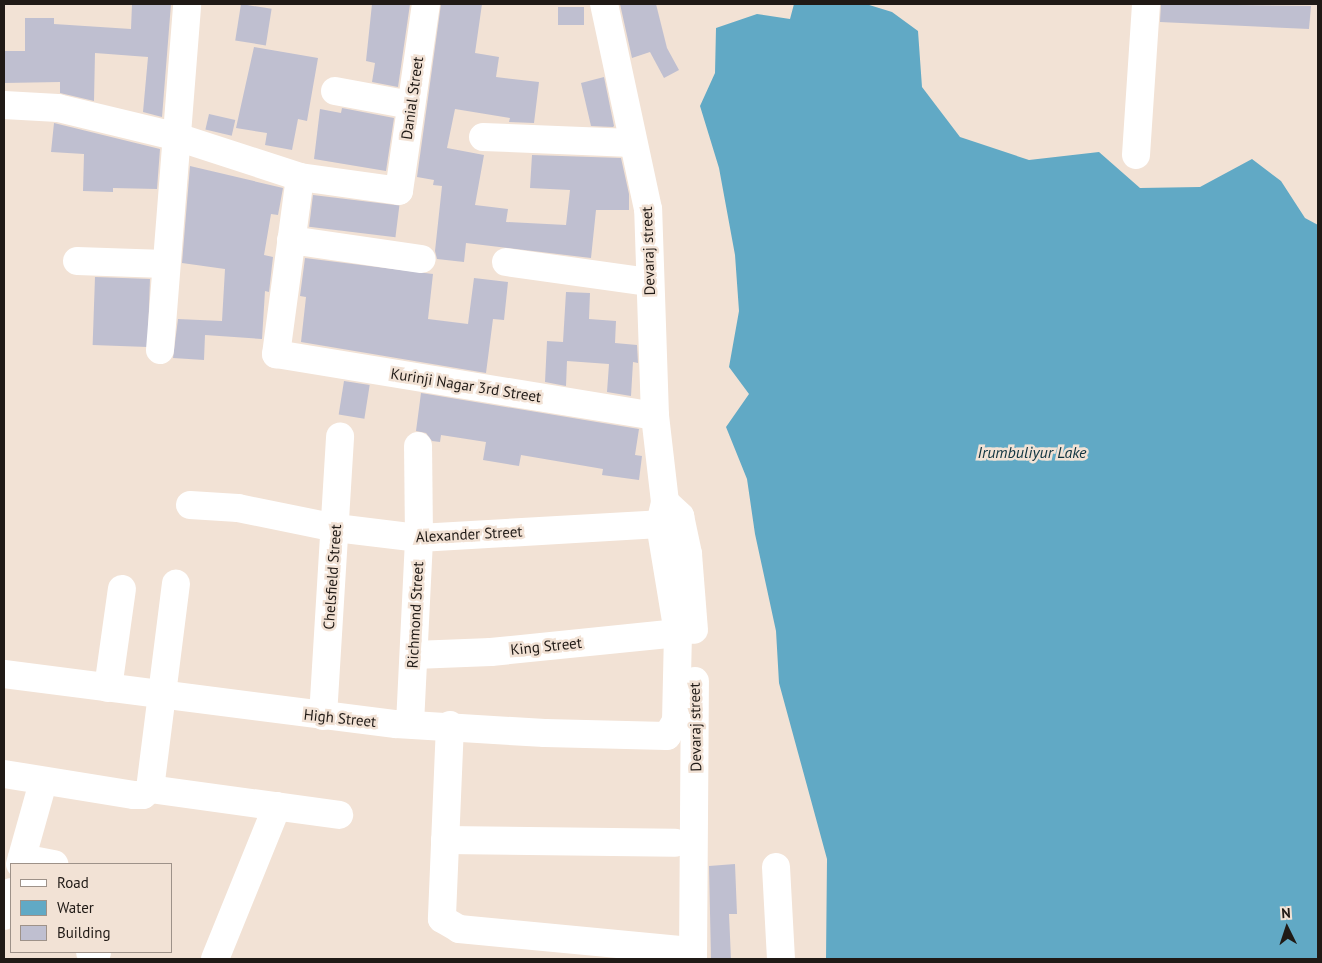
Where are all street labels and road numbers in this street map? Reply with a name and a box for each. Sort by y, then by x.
street label: Danial Street [397,55,427,141]
street label: Devaraj street [637,206,659,296]
street label: Kurinji Nagar 3rd Street [390,364,542,406]
street label: Alexander Street [415,522,523,546]
street label: Chelsfield Street [319,524,345,630]
street label: Richmond Street [403,561,427,669]
street label: King Street [509,633,583,659]
street label: Devaraj street [685,682,705,772]
street label: High Street [303,705,377,731]

